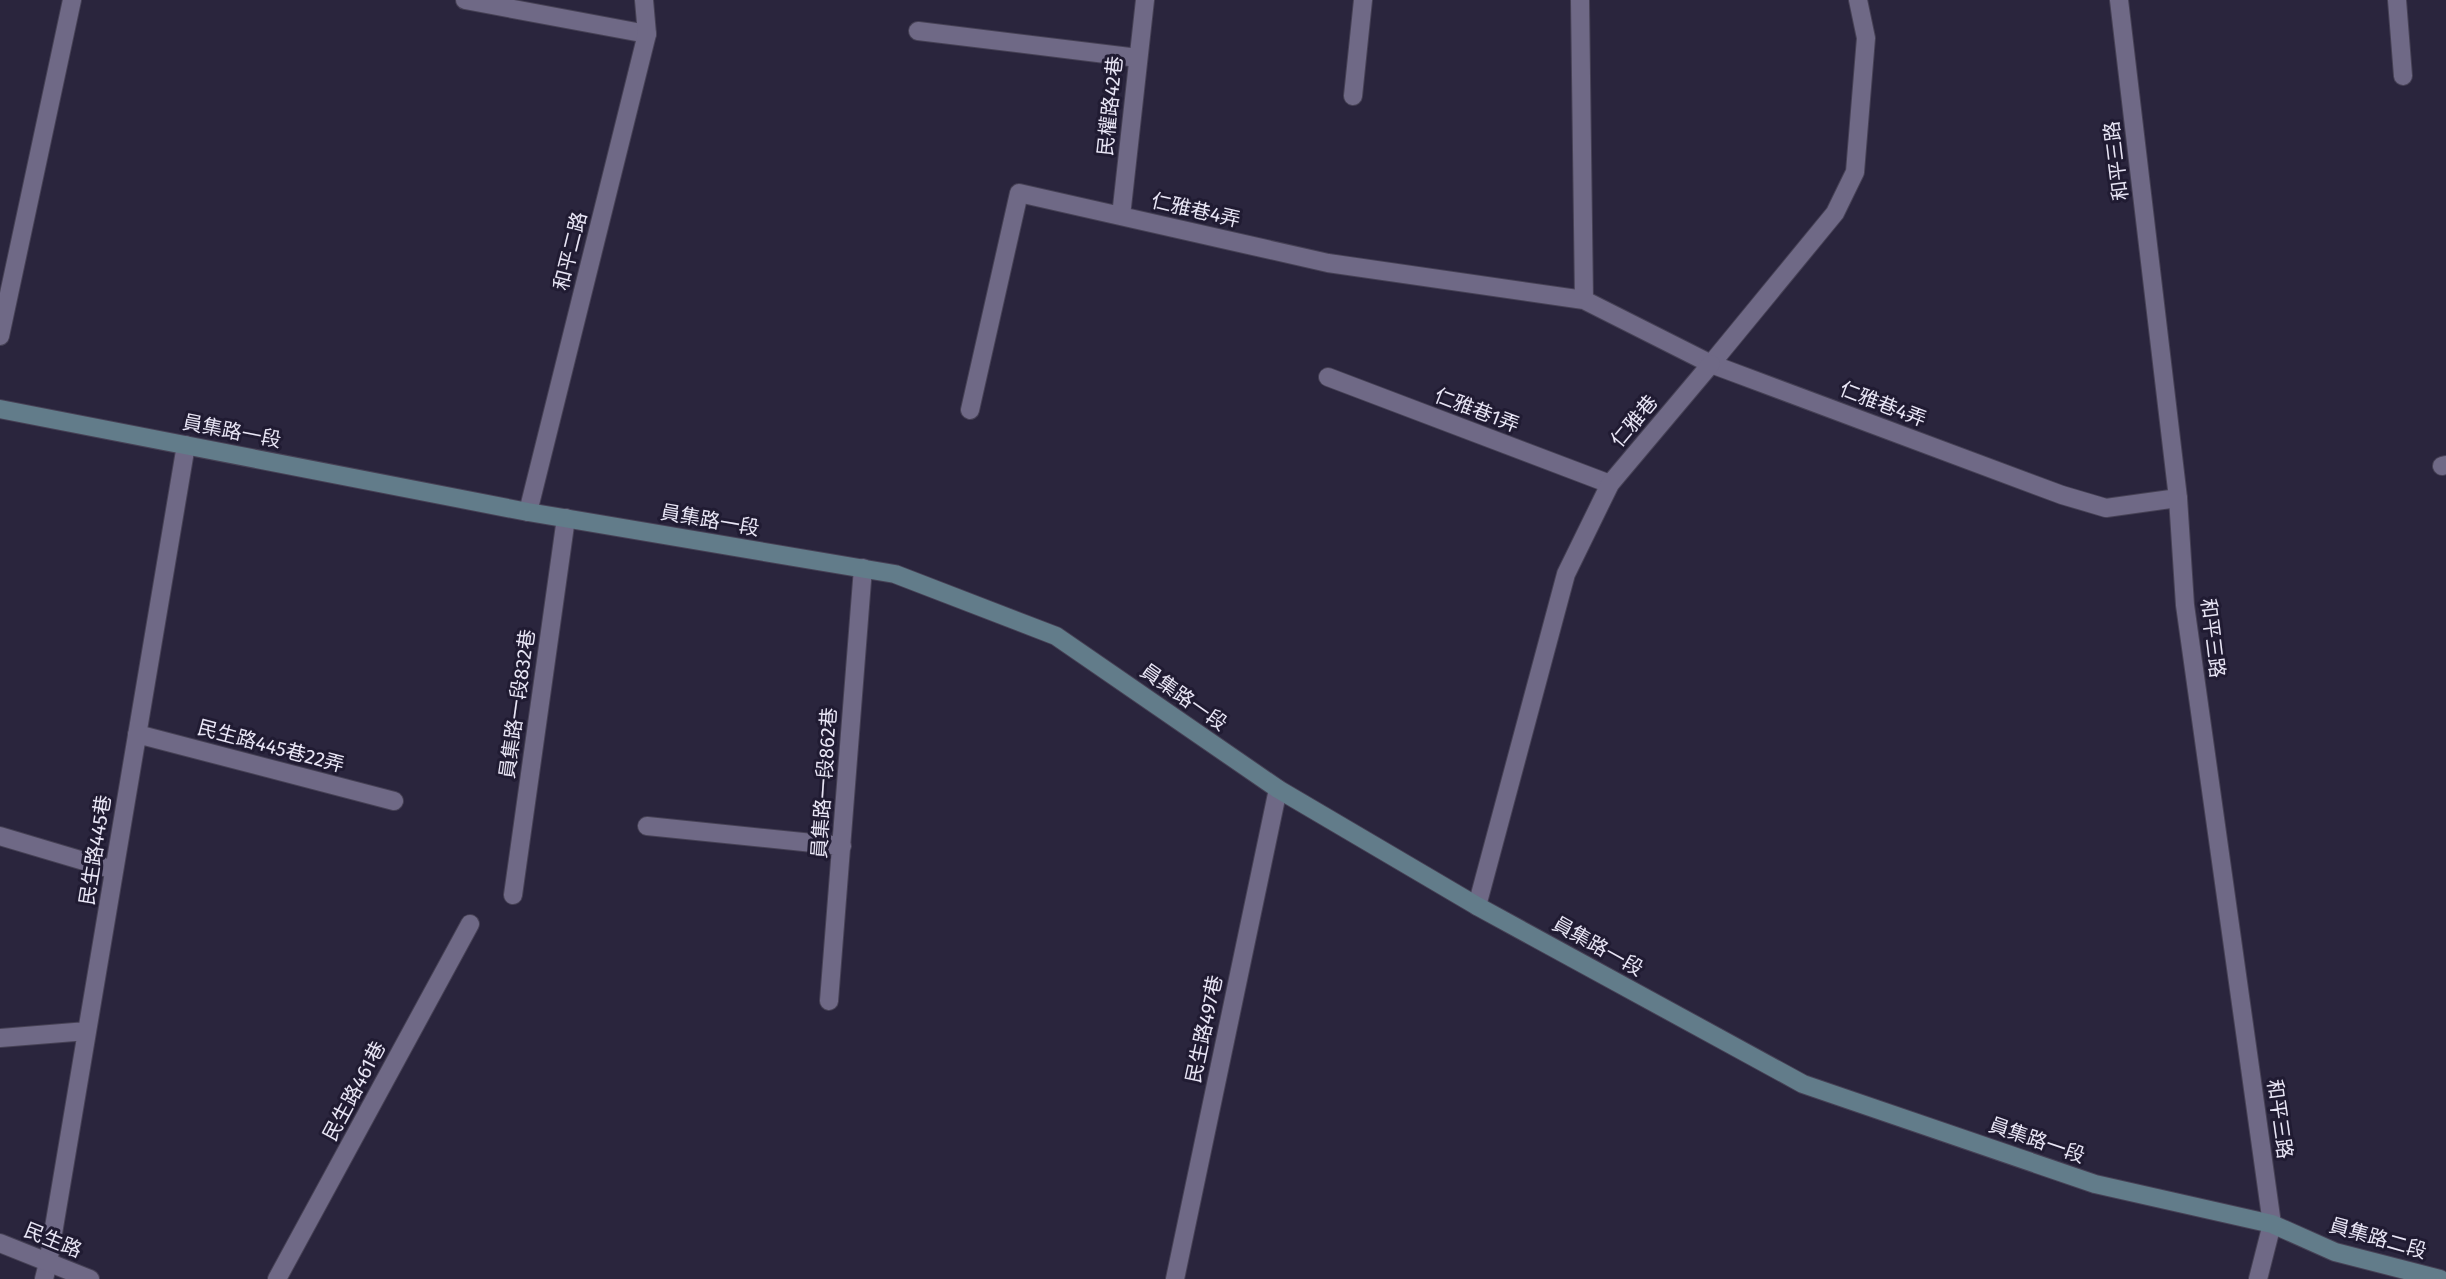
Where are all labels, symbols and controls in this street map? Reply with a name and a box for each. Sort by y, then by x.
street label: 民權路42巷 [1093,55,1127,157]
street label: 和平三路 [2099,120,2133,202]
street label: 仁雅巷4弄 [1149,188,1243,232]
street label: 和平二路 [549,209,591,293]
street label: 仁雅巷4弄 [1836,377,1930,431]
street label: 仁雅巷1弄 [1431,383,1523,437]
street label: 仁雅巷 [1606,390,1662,452]
street label: 員集路一段 [181,410,283,452]
street label: 員集路一段 [659,499,761,541]
street label: 和平三路 [2196,597,2230,679]
street label: 員集路一段832巷 [495,628,539,780]
street label: 員集路一段 [1136,658,1232,736]
street label: 員集路一段862巷 [807,707,841,859]
street label: 民生路445巷22弄 [195,715,347,777]
street label: 民生路445巷 [74,793,116,907]
street label: 員集路一段 [1548,911,1648,981]
street label: 民生路497巷 [1181,973,1227,1085]
street label: 民生路461巷 [318,1037,390,1145]
street label: 和平三路 [2263,1078,2297,1160]
street label: 員集路一段 [1986,1112,2088,1168]
street label: 員集路二段 [2327,1213,2429,1263]
street label: 民生路 [21,1218,85,1262]

